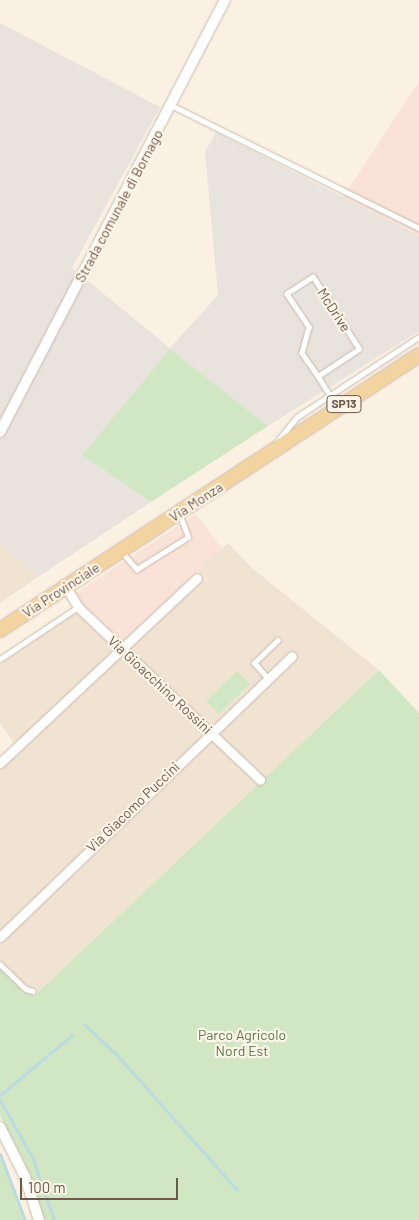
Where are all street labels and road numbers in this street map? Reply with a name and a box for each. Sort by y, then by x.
street label: Strada comunale di Bornago [72,127,166,285]
street label: McDrive [314,285,354,335]
road number: SP13 [325,394,363,414]
street label: Via Monza [166,479,226,525]
street label: Via Provinciale [19,559,103,621]
street label: Via Gioacchino Rossini [104,632,216,738]
street label: Via Giacomo Puccini [83,758,183,856]

